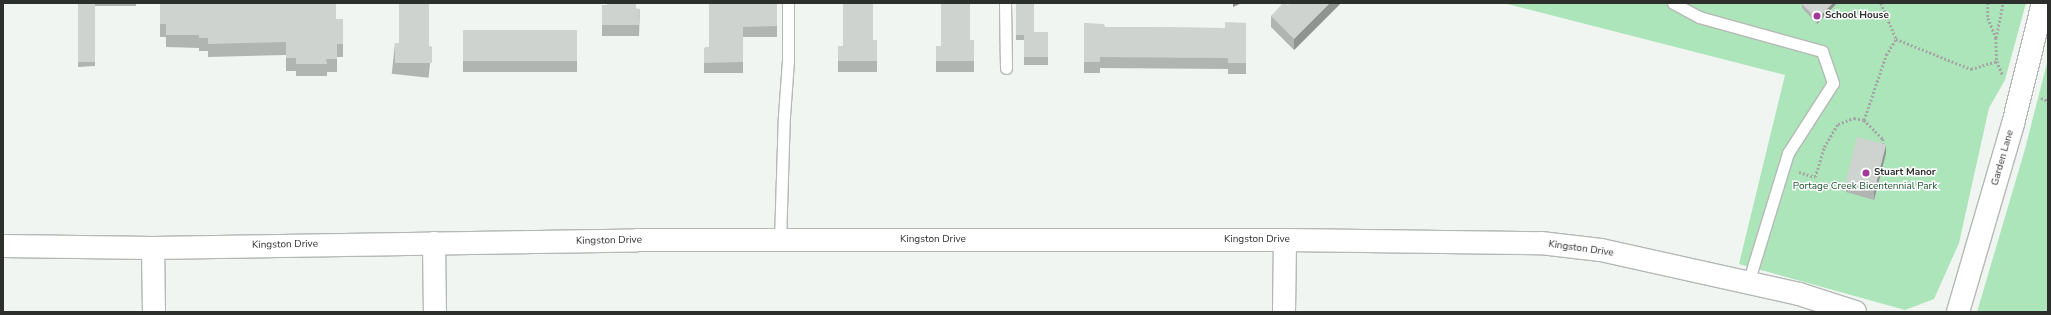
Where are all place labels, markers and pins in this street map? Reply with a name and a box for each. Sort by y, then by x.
place label: School House [1825,10,1889,22]
marker: School House [1812,11,1822,21]
place label: Stuart Manor [1874,167,1936,179]
marker: Stuart Manor [1861,168,1871,178]

